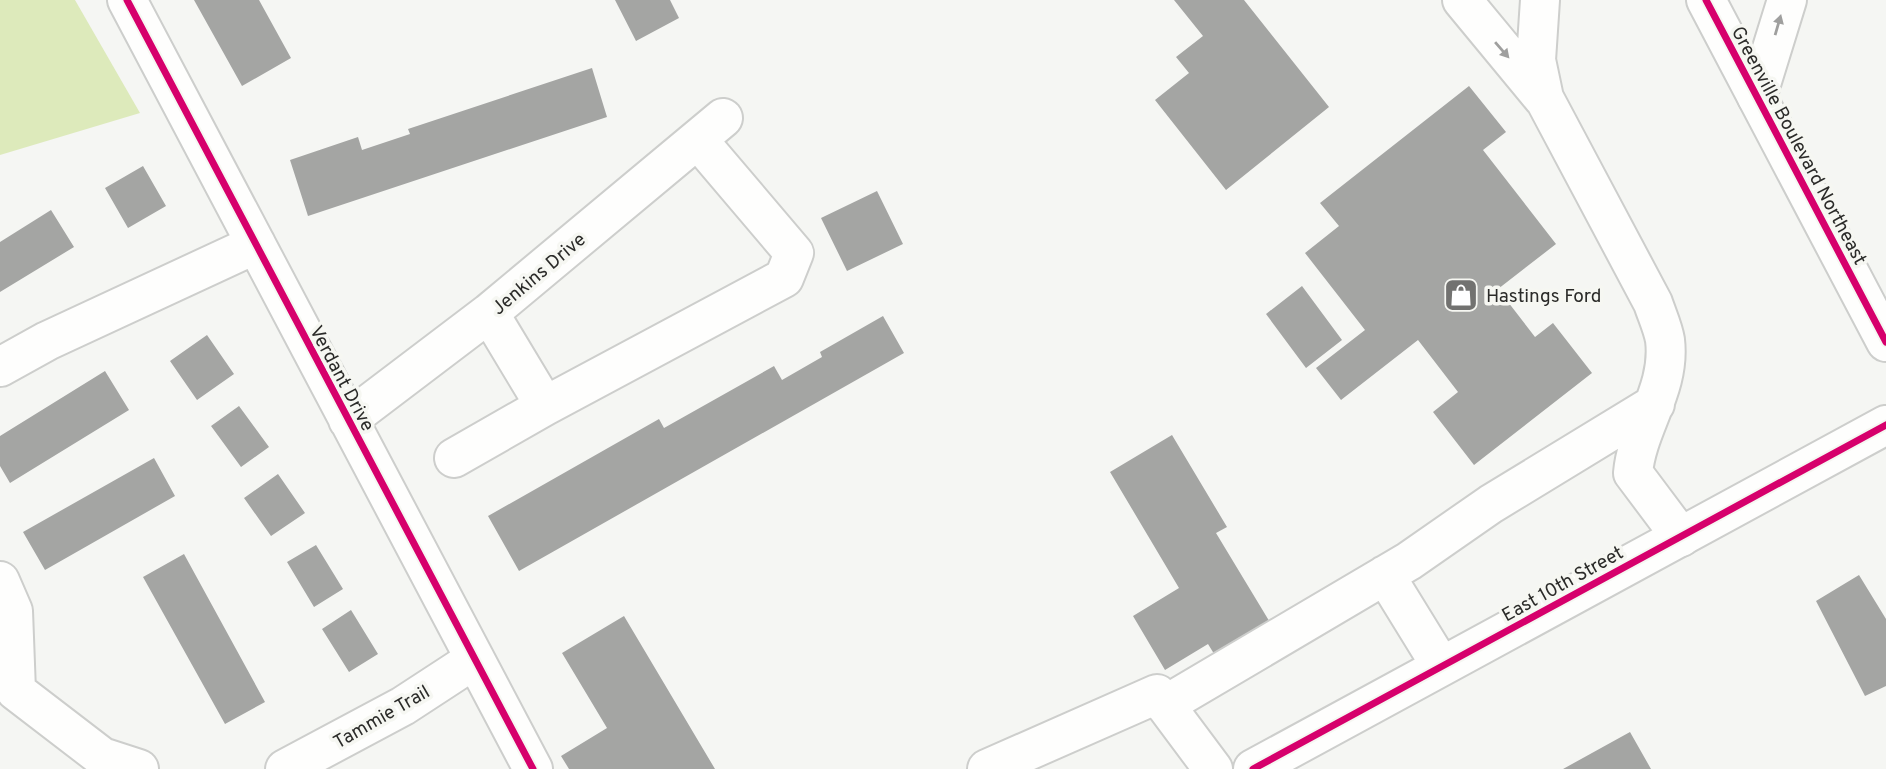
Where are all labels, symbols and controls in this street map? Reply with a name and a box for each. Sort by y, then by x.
one-way arrow [1773,14,1784,36]
street label: Greenville Boulevard Northeast [1725,23,1871,269]
one-way arrow [1494,41,1509,58]
street label: Jenkins Drive [487,228,591,321]
shop icon: Hastings Ford [1442,276,1480,314]
place label: Hastings Ford [1486,285,1601,309]
street label: Verdant Drive [303,322,379,436]
street label: East 10th Street [1498,541,1628,628]
street label: Tammie Trail [329,680,435,755]

